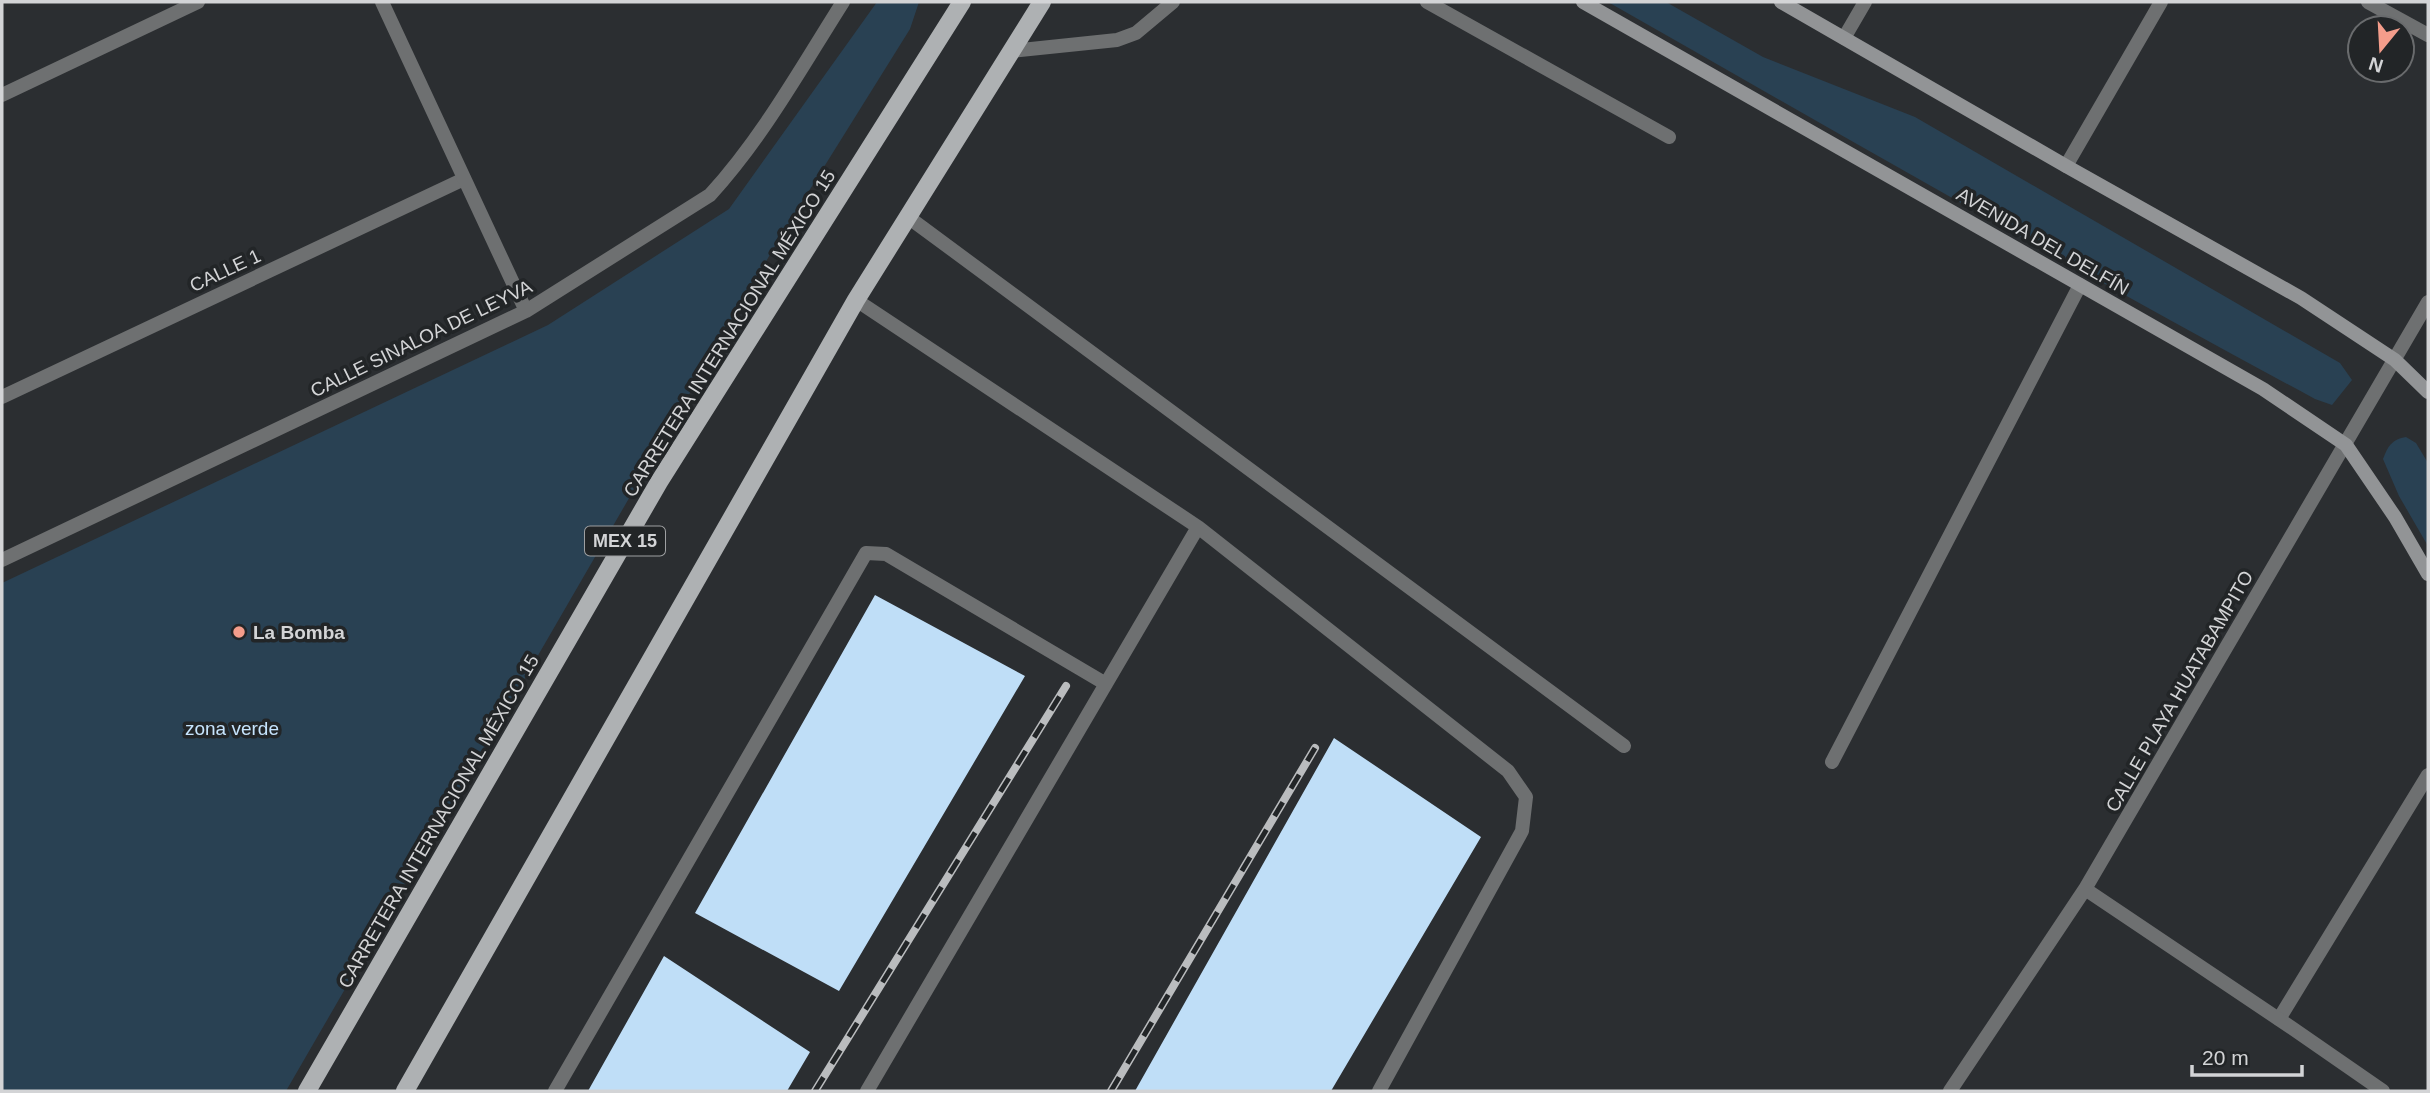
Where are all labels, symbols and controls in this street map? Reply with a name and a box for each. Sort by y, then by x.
north arrow [2346,14,2416,84]
text: N [2366,53,2386,77]
street label: CARRETERA INTERNACIONAL MÉXICO 15 [619,166,839,501]
street label: AVENIDA DEL DELFÍN [1953,184,2133,299]
street label: CALLE 1 [186,245,264,296]
street label: CALLE SINALOA DE LEYVA [307,275,536,401]
road number: MEX 15 [585,526,665,556]
street label: CALLE PLAYA HUATABAMPITO [2102,567,2257,816]
place label: La Bomba [253,622,345,643]
marker: La Bomba [231,624,247,640]
street label: CARRETERA INTERNACIONAL MÉXICO 15 [334,651,543,992]
park label: zona verde [185,718,279,739]
scale bar [2192,1034,2302,1078]
text: 20 m [2202,1046,2249,1069]

